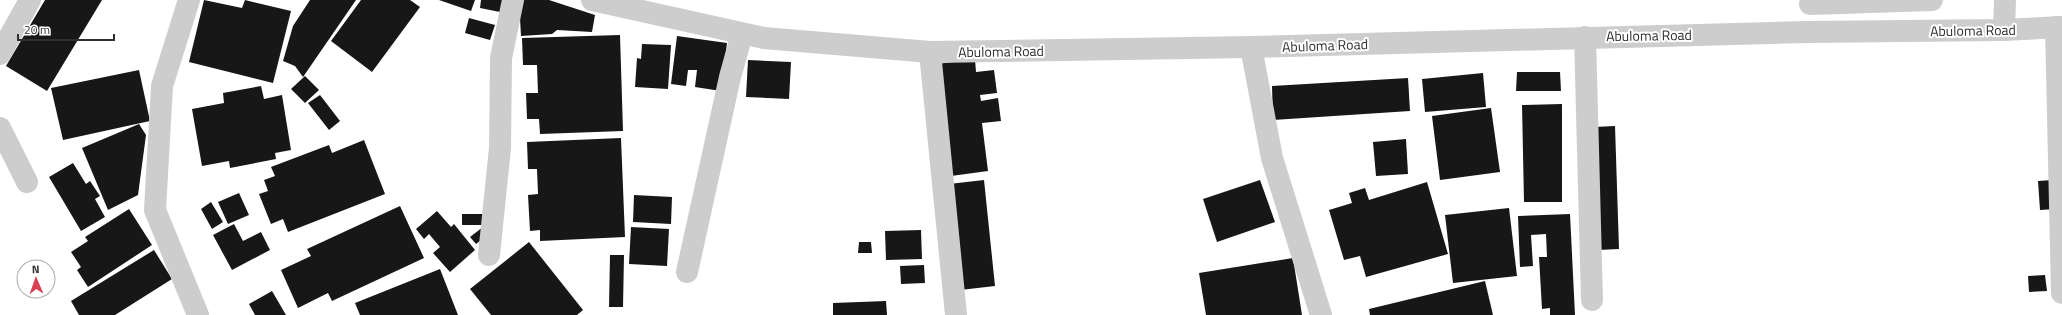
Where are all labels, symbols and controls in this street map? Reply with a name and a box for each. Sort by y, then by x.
scale bar [18,16,114,42]
street label: Abuloma Road [1930,19,2016,41]
text: 20 m [24,20,50,39]
street label: Abuloma Road [1606,24,1692,46]
street label: Abuloma Road [1282,33,1368,57]
street label: Abuloma Road [958,40,1044,62]
north arrow [16,259,56,299]
text: N [32,261,40,277]

